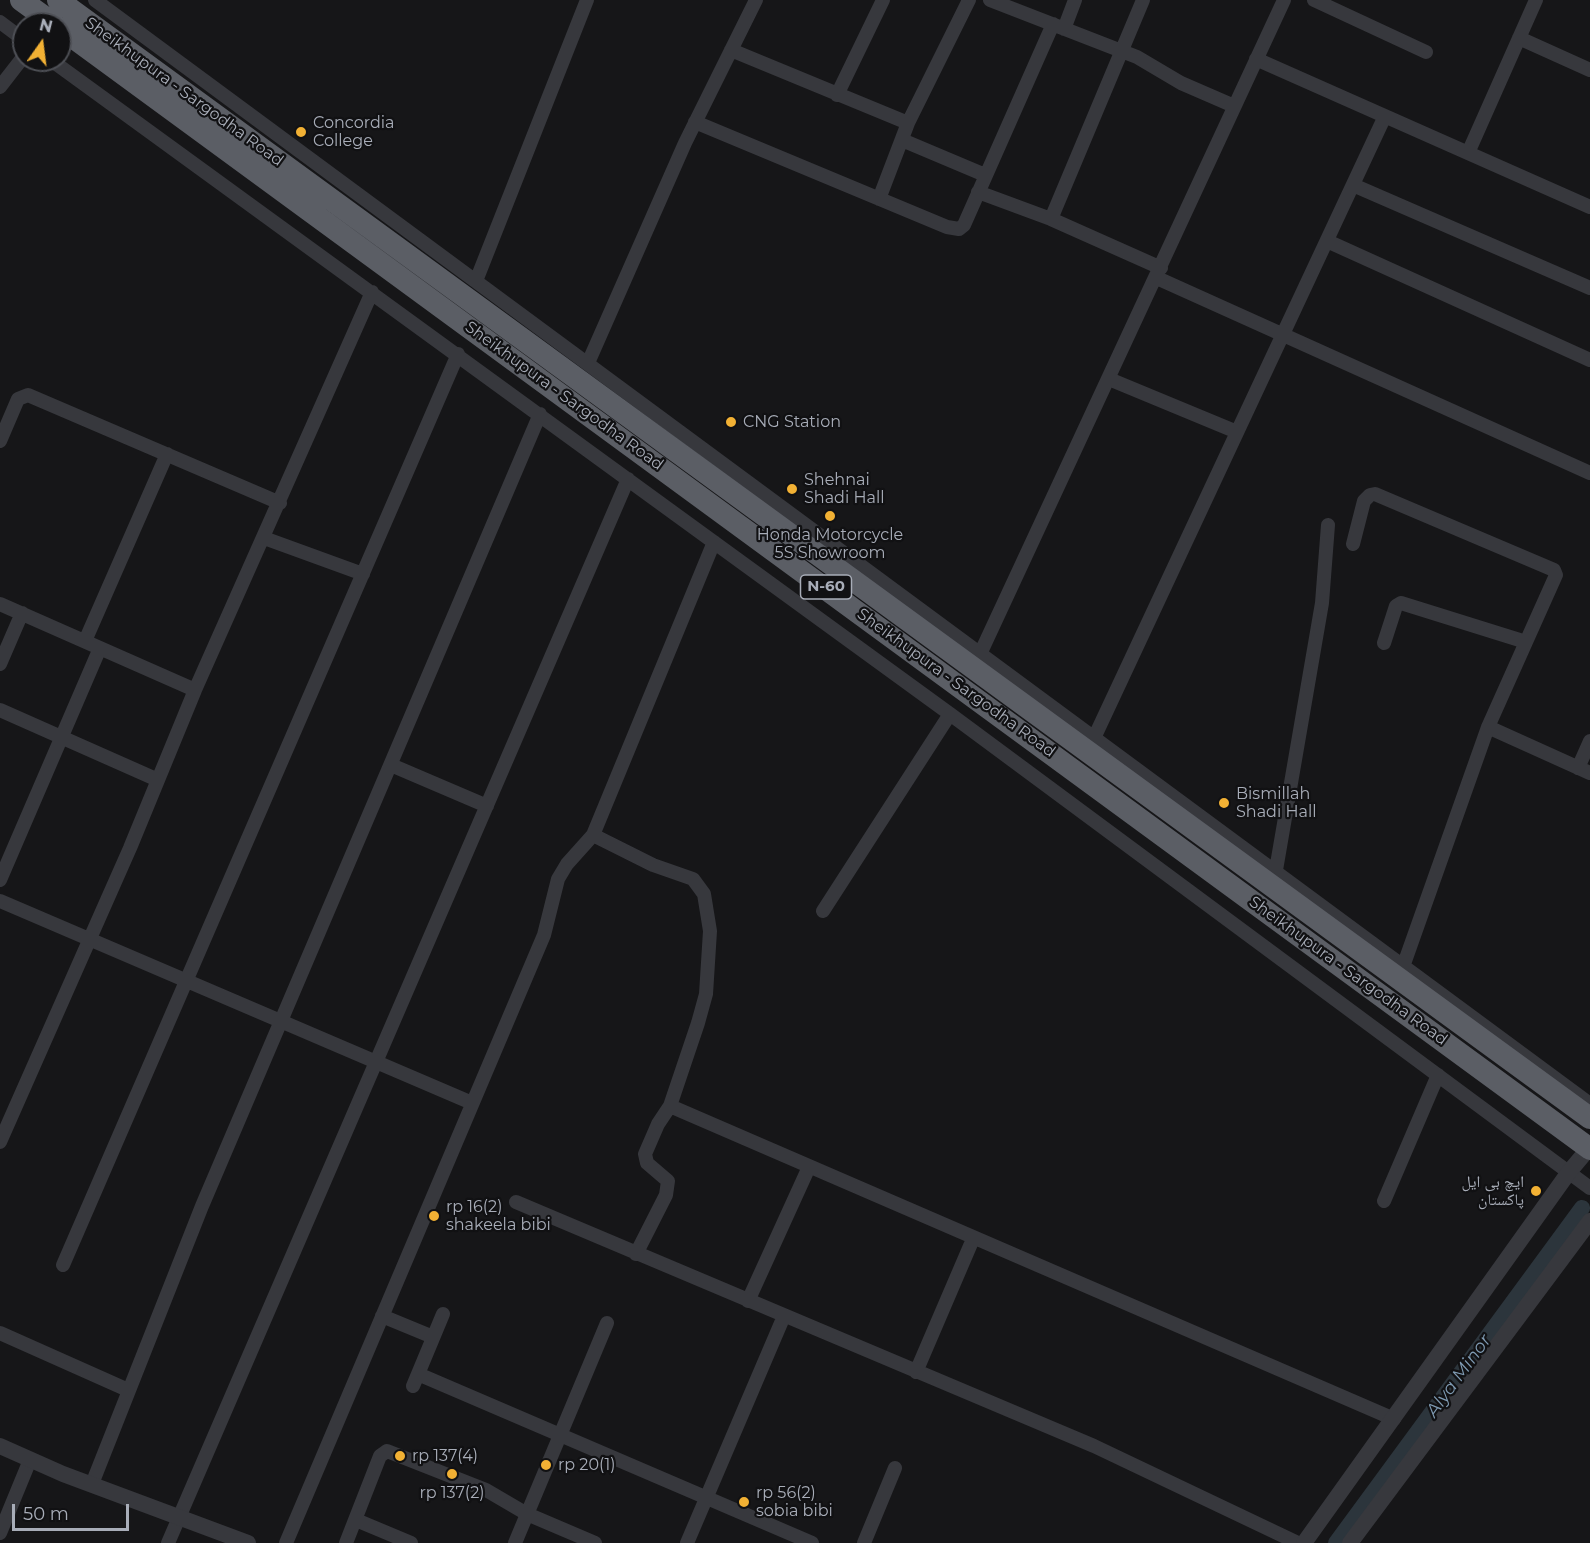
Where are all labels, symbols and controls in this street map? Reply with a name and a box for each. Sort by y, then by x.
north arrow [12,12,72,72]
street label: Sheikhupura - Sargodha Road [81,14,287,170]
text: N [37,15,55,37]
place label: Concordia College [313,113,395,151]
marker: Concordia College [294,125,308,139]
street label: Sheikhupura - Sargodha Road [461,318,667,474]
place label: CNG Station [743,412,841,432]
marker: CNG Station [724,415,738,429]
place label: Shehnai Shadi Hall [804,470,884,508]
marker: Shehnai Shadi Hall [785,482,799,496]
marker: Honda Motorcycle 5S Showroom [823,509,837,523]
place label: Honda Motorcycle 5S Showroom [757,525,903,563]
road number: N-60 [800,575,852,599]
street label: Sheikhupura - Sargodha Road [853,605,1059,761]
place label: Bismillah Shadi Hall [1236,784,1316,822]
marker: Bismillah Shadi Hall [1217,796,1231,810]
street label: Sheikhupura - Sargodha Road [1245,893,1451,1049]
place label: ایچ بی ایل پاکستان [1462,1172,1524,1210]
marker: ایچ بی ایل پاکستان [1529,1184,1543,1198]
place label: rp 16(2) shakeela bibi [446,1197,551,1235]
marker: rp 16(2) shakeela bibi [427,1209,441,1223]
water label: Alya Minor [1422,1331,1496,1421]
place label: rp 137(4) [412,1446,478,1466]
marker: rp 137(4) [393,1449,407,1463]
place label: rp 20(1) [558,1455,615,1475]
marker: rp 20(1) [539,1458,553,1472]
marker: rp 137(2) [445,1467,459,1481]
place label: rp 137(2) [420,1483,484,1503]
place label: rp 56(2) sobia bibi [756,1483,833,1521]
scale bar [15,1492,132,1530]
marker: rp 56(2) sobia bibi [737,1495,751,1509]
text: 50 m [23,1503,69,1525]

